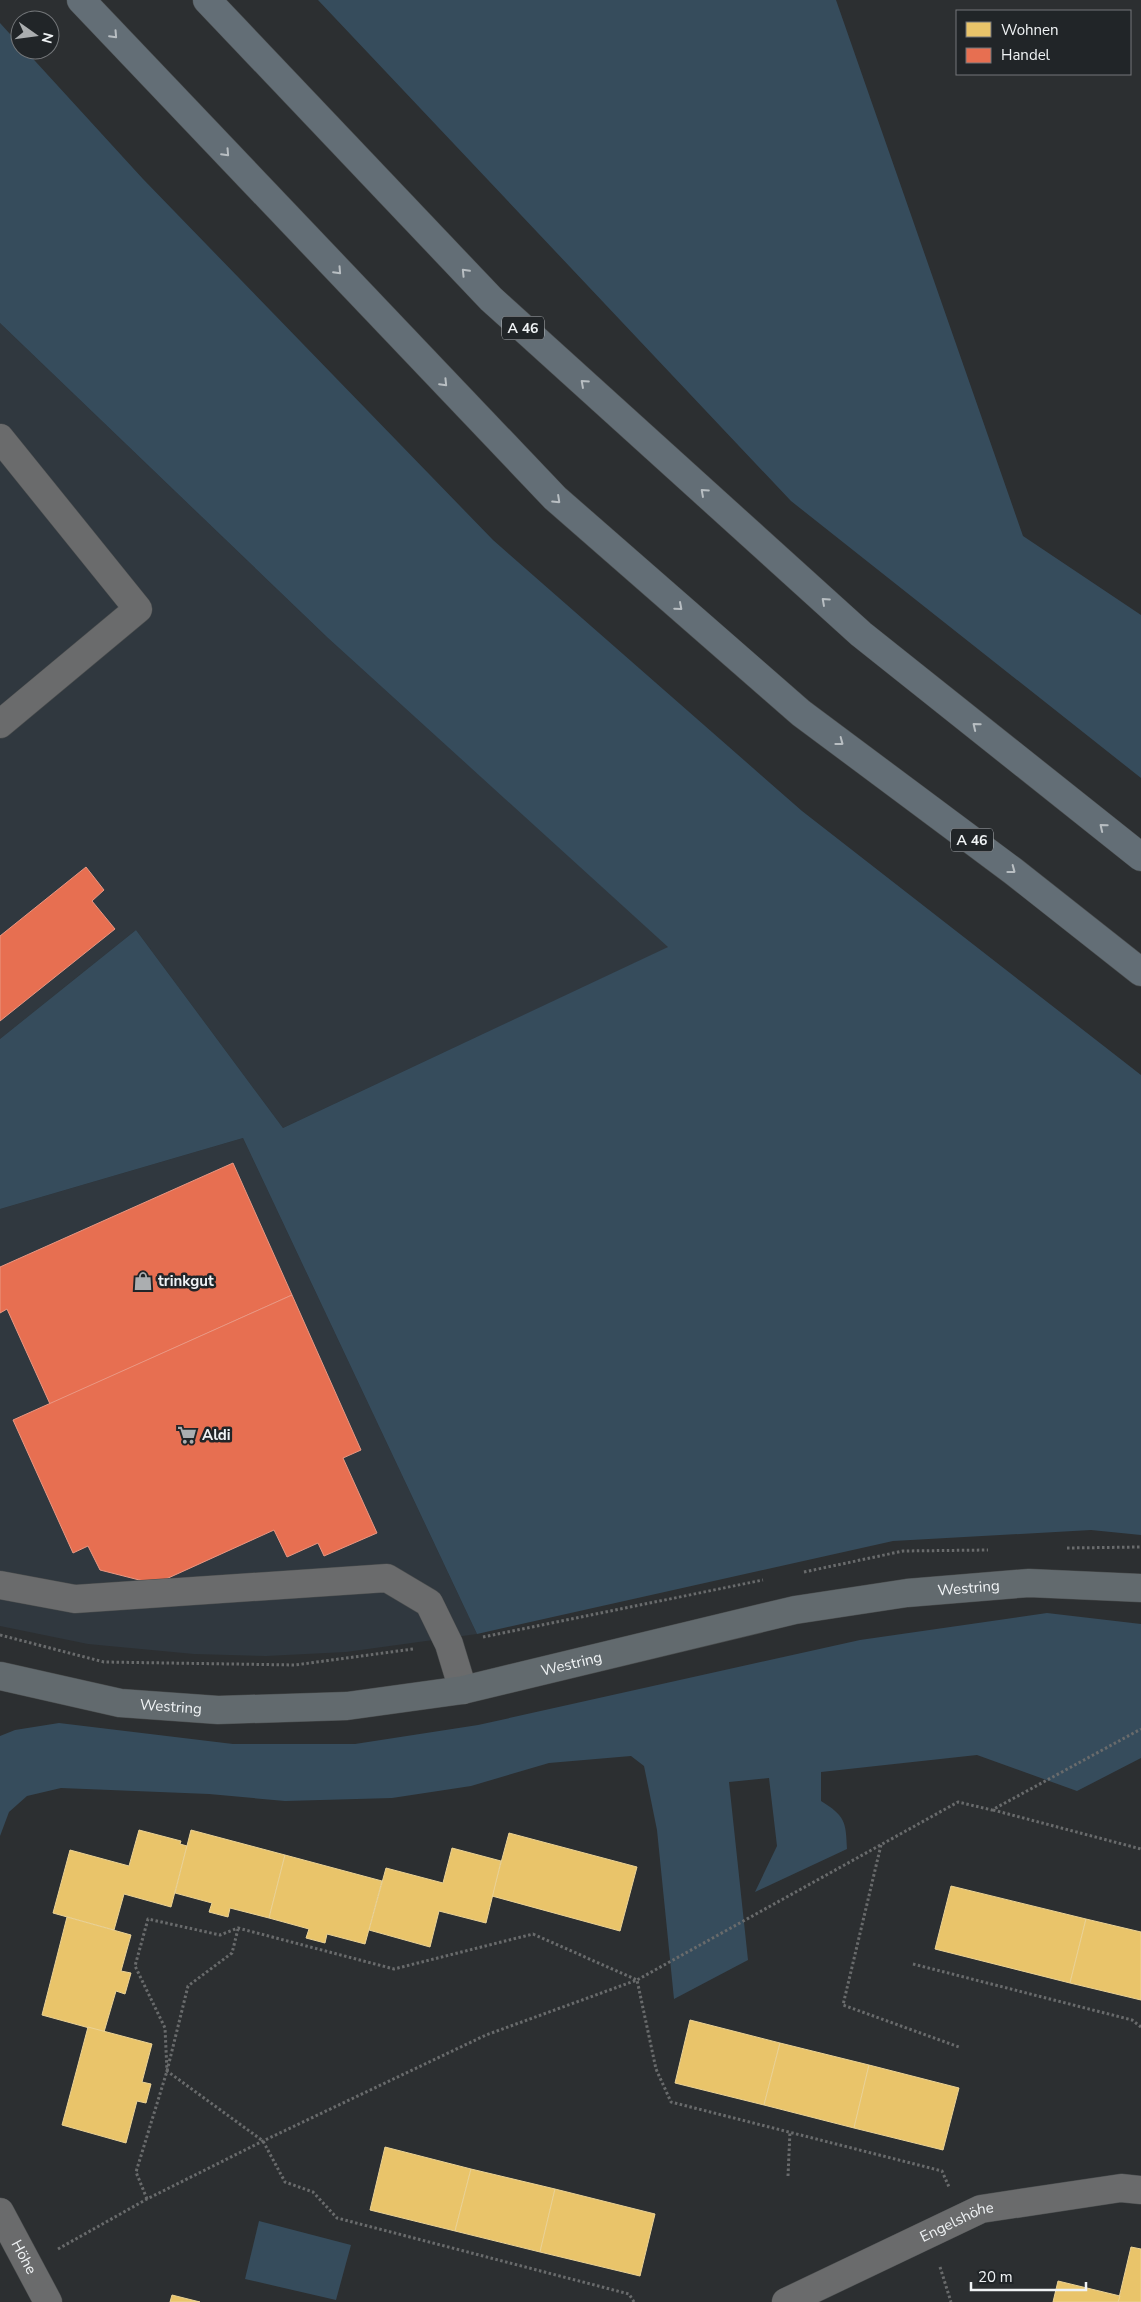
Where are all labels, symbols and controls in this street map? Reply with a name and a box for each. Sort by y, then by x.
north arrow [10,10,60,60]
legend [956,10,1131,75]
text: Wohnen [1001,20,1059,40]
one-way arrow [108,30,117,39]
text: N [37,31,58,45]
text: Handel [1001,45,1051,65]
one-way arrow [220,148,229,157]
one-way arrow [332,266,341,275]
one-way arrow [462,268,471,277]
road number: A 46 [502,316,544,339]
one-way arrow [438,377,447,386]
one-way arrow [580,380,589,389]
one-way arrow [701,489,710,498]
one-way arrow [551,494,560,503]
one-way arrow [821,598,830,607]
one-way arrow [674,601,683,610]
one-way arrow [973,723,982,731]
one-way arrow [834,736,844,745]
one-way arrow [1100,824,1109,832]
road number: A 46 [951,828,993,852]
one-way arrow [1006,865,1015,873]
shop icon: trinkgut [132,1270,154,1292]
place label: trinkgut [158,1271,214,1291]
supermarket icon: Aldi [176,1424,198,1446]
place label: Aldi [202,1425,231,1445]
street label: Westring [937,1575,1000,1600]
street label: Westring [539,1647,604,1681]
street label: Westring [139,1694,203,1719]
street label: Engelshöhe [917,2197,995,2247]
street label: Höhe [7,2236,41,2278]
scale bar [971,2260,1086,2292]
text: 20 m [978,2267,1013,2287]

